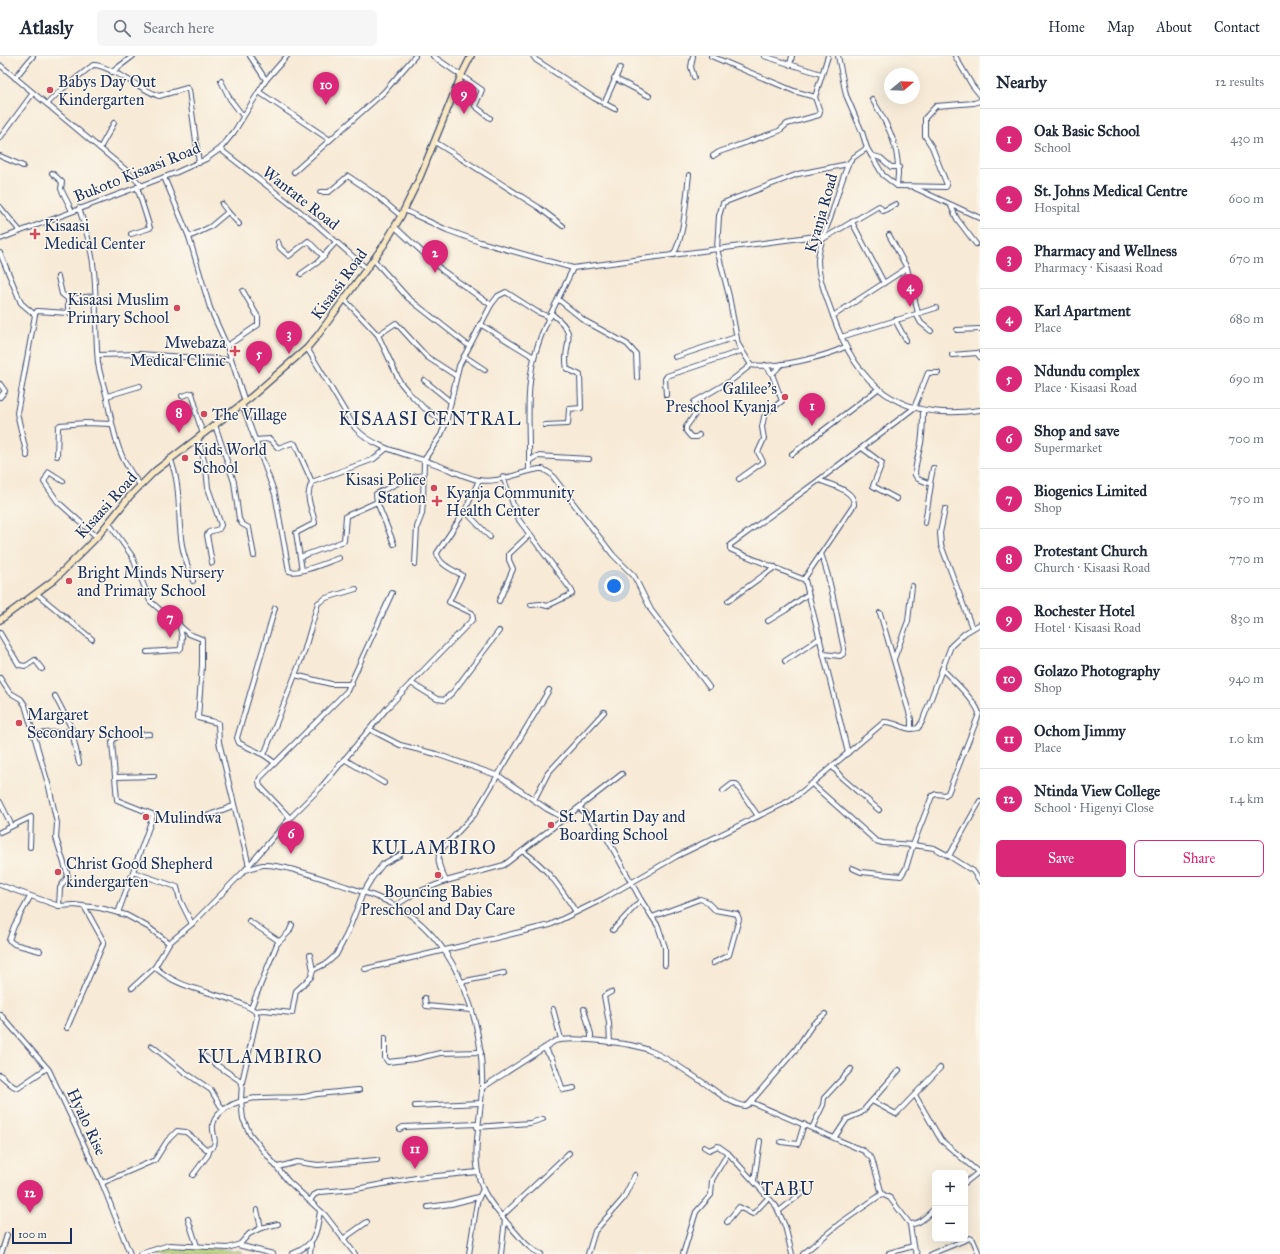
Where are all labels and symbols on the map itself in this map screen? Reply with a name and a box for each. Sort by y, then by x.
north arrow [884,68,920,104]
place label: Babys Day Out Kindergarten [58,72,157,110]
pin: 10 [313,72,339,105]
pin: 9 [451,81,477,114]
marker: Babys Day Out Kindergarten [45,85,55,95]
street label: Bukoto Kisaasi Road [71,138,203,206]
street label: Wantate Road [259,162,343,234]
street label: Kyanja Road [801,171,841,255]
place label: Kisaasi Medical Center [44,216,145,253]
marker: Kisaasi Medical Center [29,228,41,240]
pin: 2 [422,240,448,273]
street label: Kisaasi Road [307,245,371,323]
pin: 4 [897,274,923,307]
place label: Kisaasi Muslim Primary School [67,290,170,327]
marker: Kisaasi Muslim Primary School [172,303,182,313]
pin: 3 [276,321,302,354]
place label: Mwebaza Medical Clinic [130,333,226,370]
pin: 5 [246,341,272,374]
marker: Mwebaza Medical Clinic [229,345,241,357]
place label: Galilee's Preschool Kyanja [666,379,777,416]
marker: Galilee's Preschool Kyanja [780,392,790,402]
pin: 1 [799,393,825,426]
pin: 8 [166,400,192,433]
place label: The Village [212,405,287,425]
district label: KISAASI CENTRAL [339,408,521,430]
marker: The Village [199,409,209,419]
place label: Kids World School [193,440,267,477]
marker: Kids World School [180,453,190,463]
street label: Kisaasi Road [71,468,141,542]
place label: Kisasi Police Station [345,470,426,507]
marker: Kisasi Police Station [429,483,439,493]
place label: Kyanja Community Health Center [446,483,575,520]
marker: Kyanja Community Health Center [431,495,443,507]
place label: Bright Minds Nursery and Primary School [77,563,224,600]
marker: Bright Minds Nursery and Primary School [64,576,74,586]
your location [604,576,624,596]
pin: 7 [157,605,183,638]
place label: Margaret Secondary School [27,705,144,742]
marker: Margaret Secondary School [14,718,24,728]
place label: St. Martin Day and Boarding School [559,807,686,845]
place label: Mulindwa [154,808,222,827]
marker: Mulindwa [141,812,151,822]
marker: St. Martin Day and Boarding School [546,820,556,830]
pin: 6 [278,821,304,854]
district label: KULAMBIRO [371,837,497,859]
place label: Christ Good Shepherd kindergarten [66,854,213,892]
marker: Christ Good Shepherd kindergarten [53,867,63,877]
marker: Bouncing Babies Preschool and Day Care [433,870,443,880]
place label: Bouncing Babies Preschool and Day Care [361,882,516,919]
district label: KULAMBIRO [197,1046,323,1068]
street label: Hyalo Rise [63,1085,111,1159]
pin: 11 [402,1136,428,1169]
district label: TABU [761,1178,815,1200]
pin: 12 [17,1180,43,1213]
scale bar [12,1226,72,1245]

